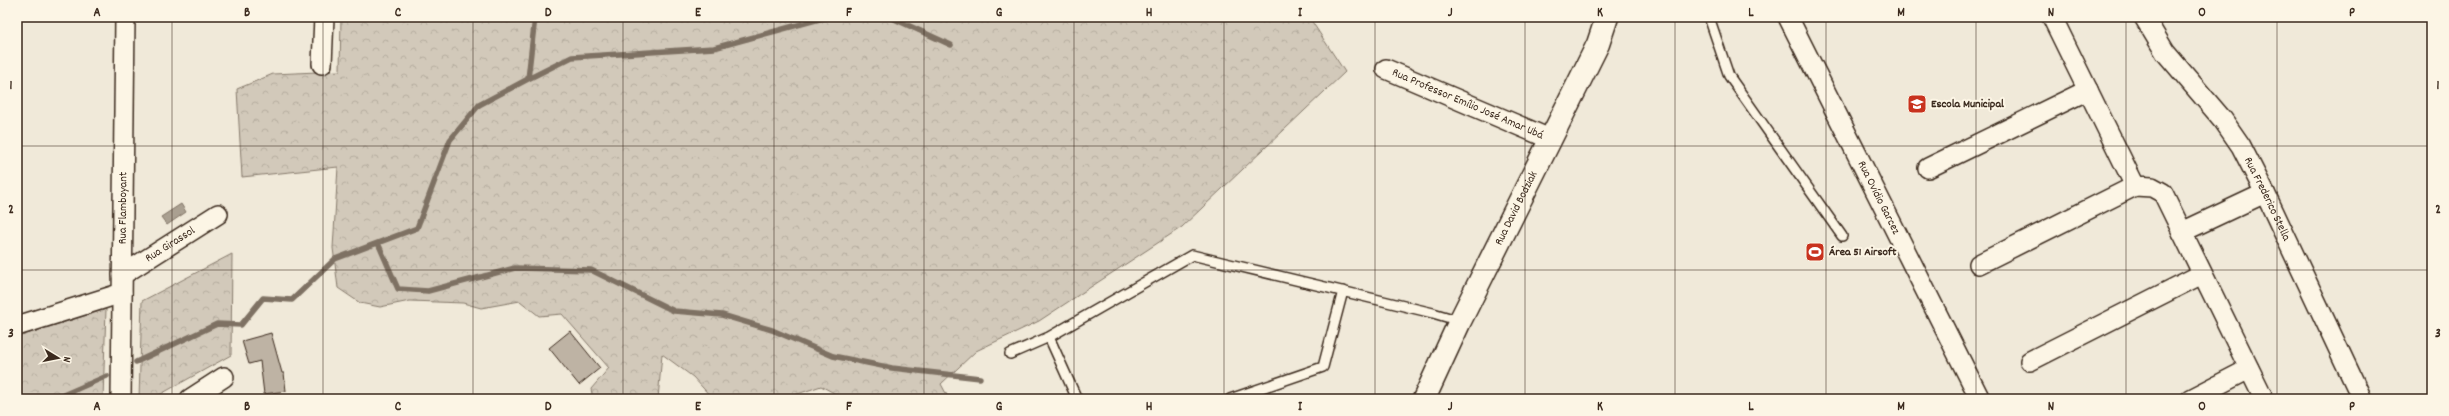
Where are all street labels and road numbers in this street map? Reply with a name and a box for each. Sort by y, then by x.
street label: Rua Professor Emílio José Amar Ubá [1389,64,1546,144]
street label: Rua Frederico Stella [2240,154,2295,244]
street label: Rua Ovídio Garcez [1853,158,1905,238]
street label: Rua David Bodziak [1491,168,1542,248]
street label: Rua Flamboyant [114,171,132,244]
street label: Rua Girassol [142,222,198,267]

